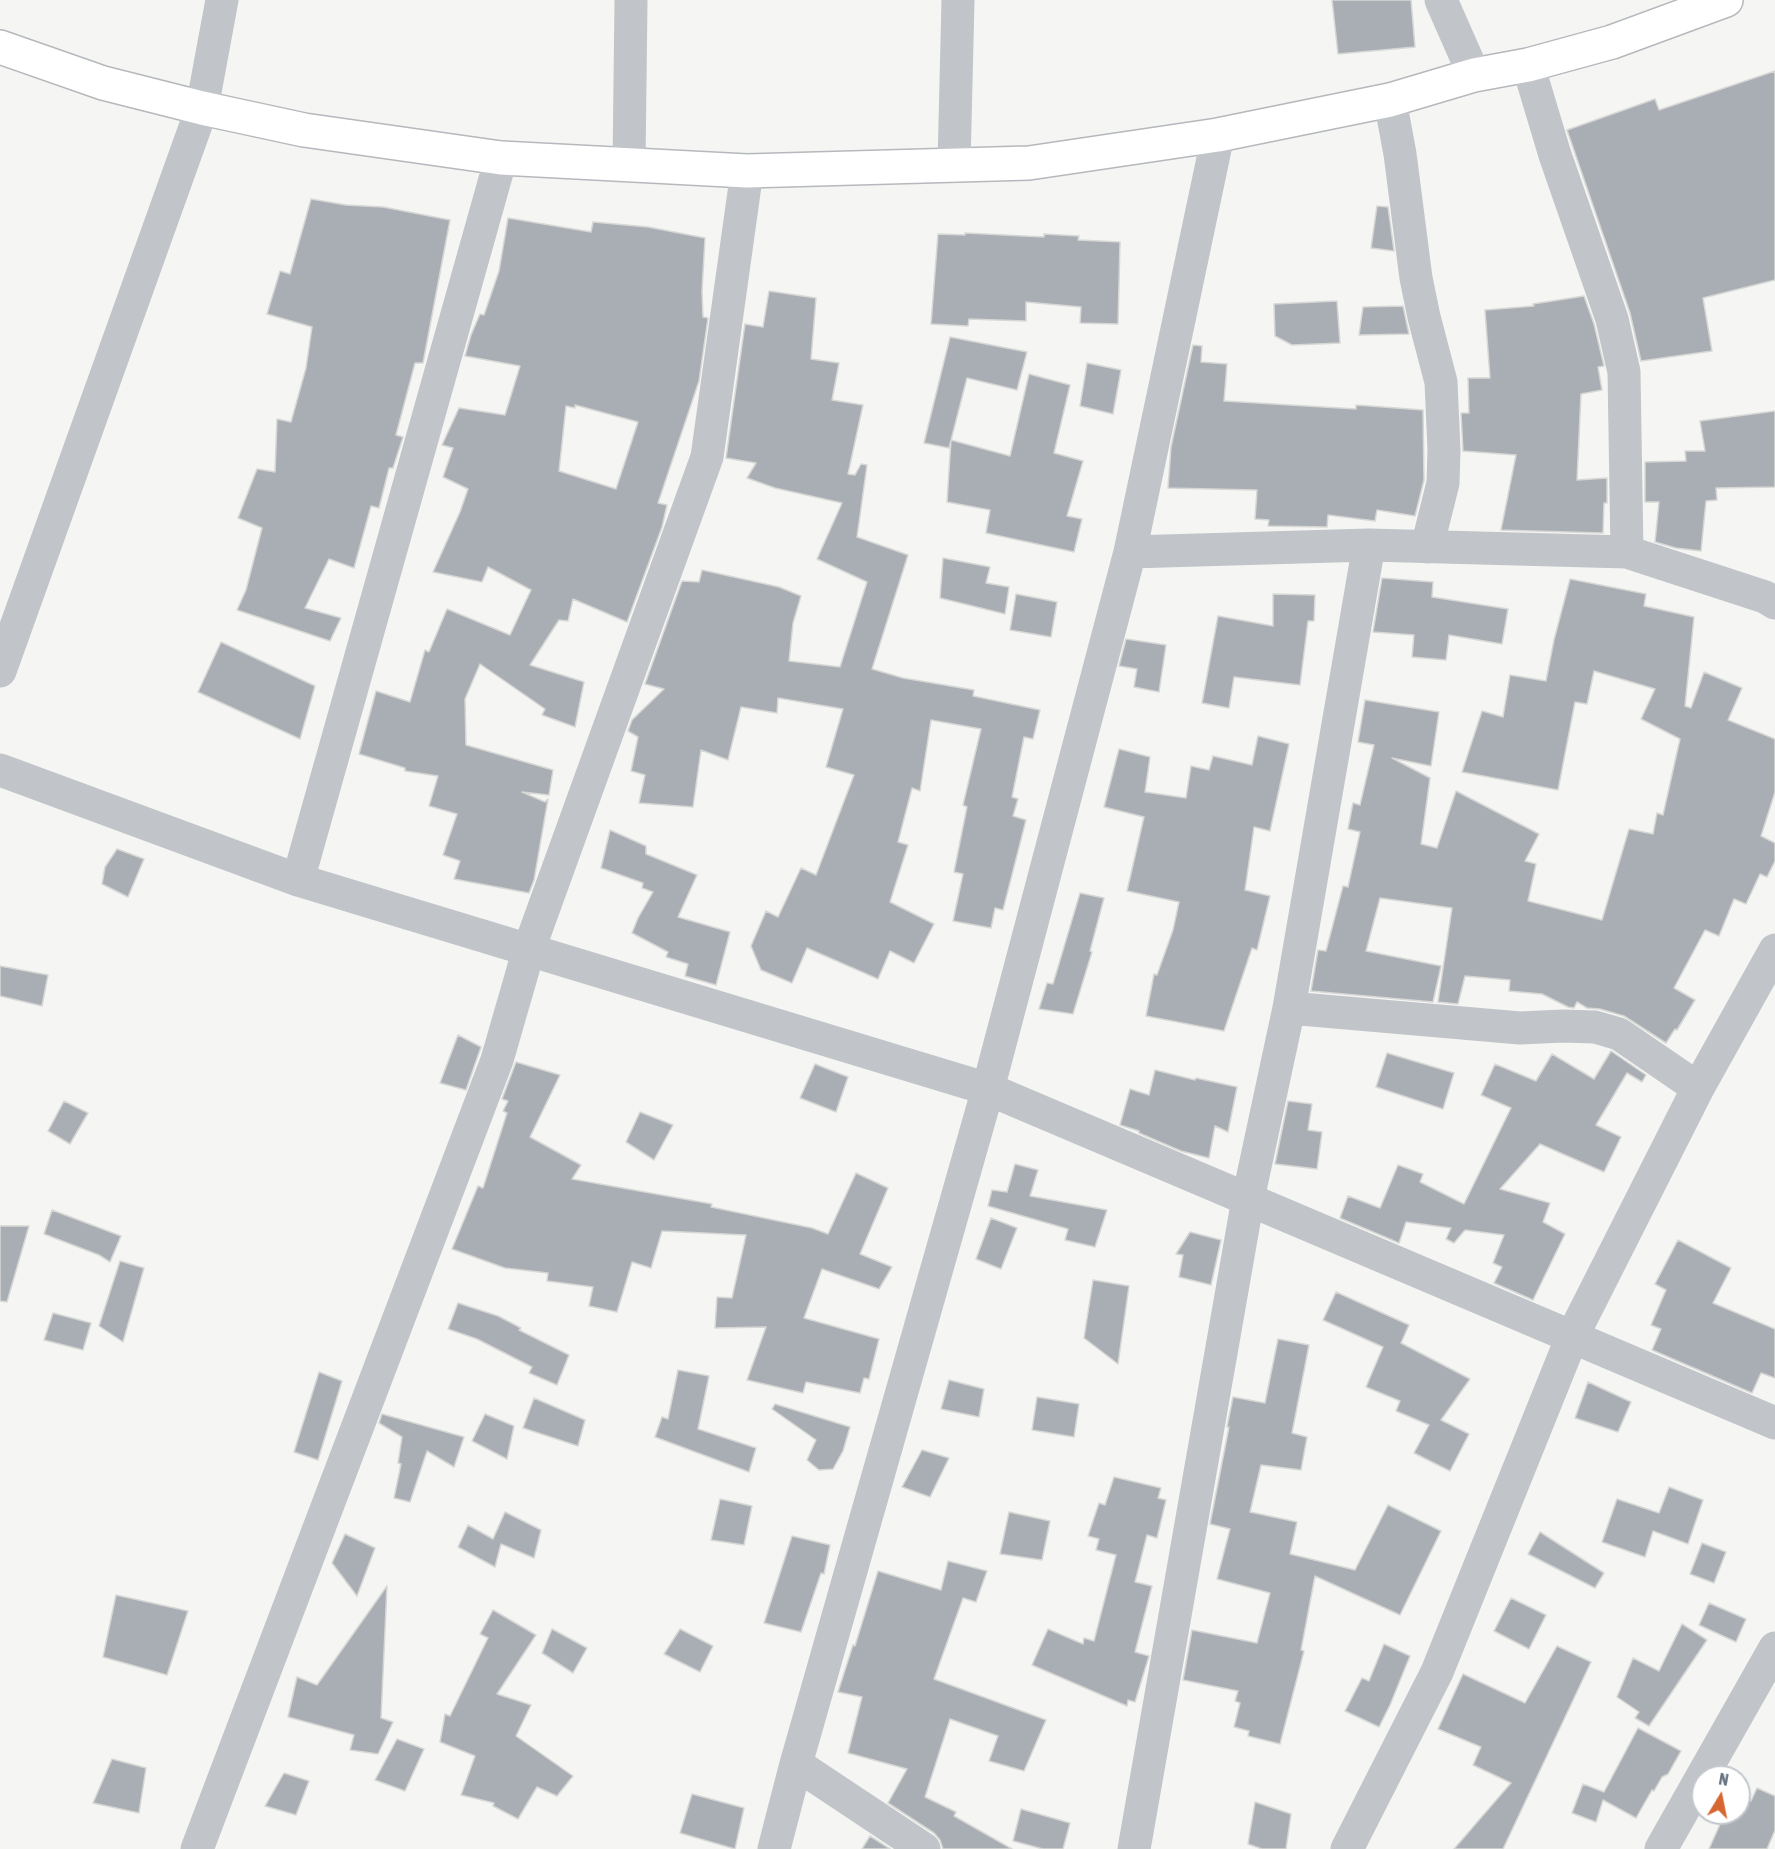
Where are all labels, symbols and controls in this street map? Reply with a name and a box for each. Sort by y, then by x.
north arrow [1691,1765,1751,1825]
text: N [1718,1770,1730,1789]

